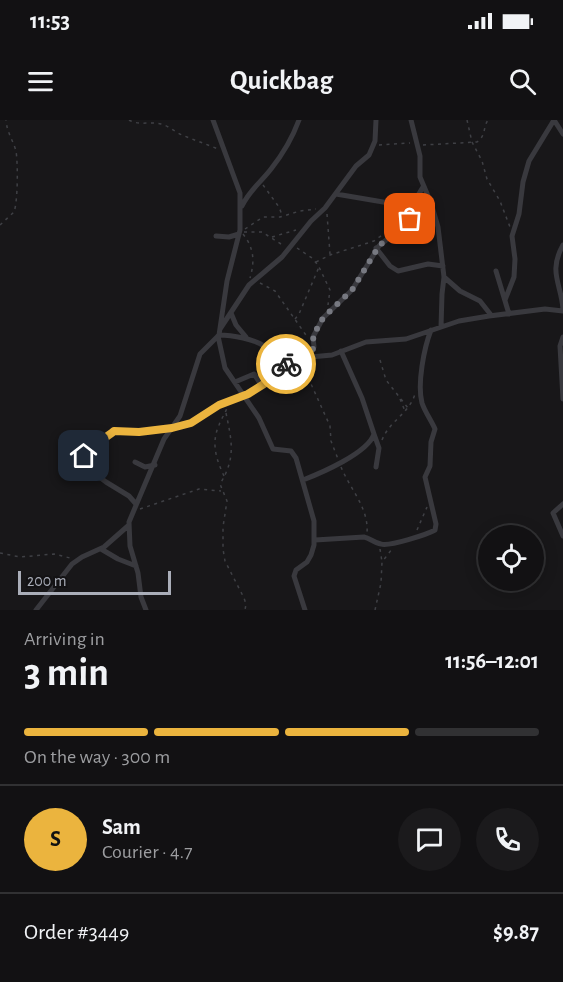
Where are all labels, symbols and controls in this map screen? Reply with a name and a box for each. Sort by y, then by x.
text: 11:53 [30,10,70,32]
icon: menu [24,65,57,98]
icon: search [506,65,539,98]
text: Quickbag [230,67,333,94]
pin [384,193,435,244]
icon: bag [393,202,426,235]
courier [256,334,316,394]
icon: bike [270,348,303,381]
pin [58,430,109,481]
icon: home [67,439,100,472]
map controls [478,525,544,591]
button: locate [478,525,544,591]
scale bar [18,568,171,595]
text: 200 m [27,573,67,589]
text: Arriving in [24,629,105,649]
text: 11:56–12:01 [445,650,539,672]
text: 3 min [24,654,109,693]
text: On the way · 300 m [24,747,170,767]
button: chat [398,808,461,871]
button: phone [476,808,539,871]
text: Sam [102,816,141,838]
text: S [50,828,61,850]
text: Courier · 4.7 [102,842,193,862]
text: Order #3449 [24,921,129,943]
text: $9.87 [493,921,539,943]

